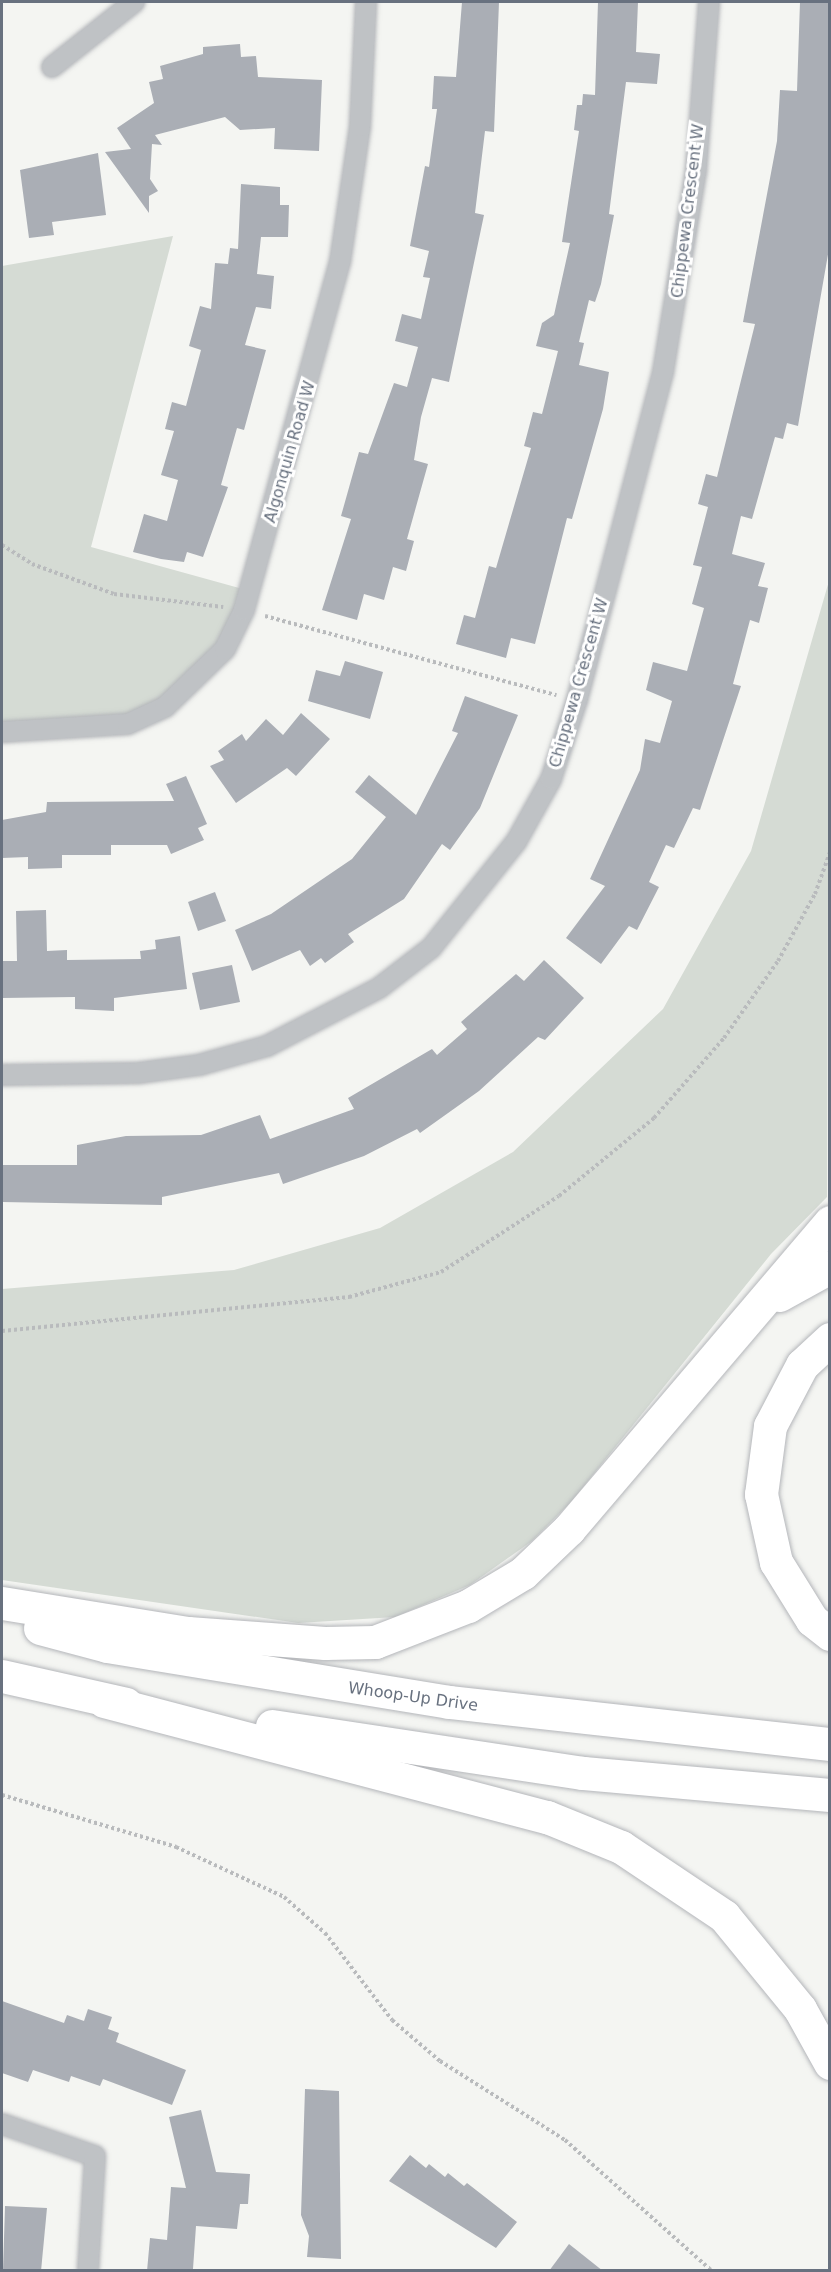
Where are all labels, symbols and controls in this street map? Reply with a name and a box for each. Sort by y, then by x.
street label: Chippewa Crescent W [668,123,708,299]
street label: Algonquin Road W [261,379,319,525]
street label: Chippewa Crescent W [546,596,612,770]
street label: Whoop-Up Drive [347,1678,479,1716]

